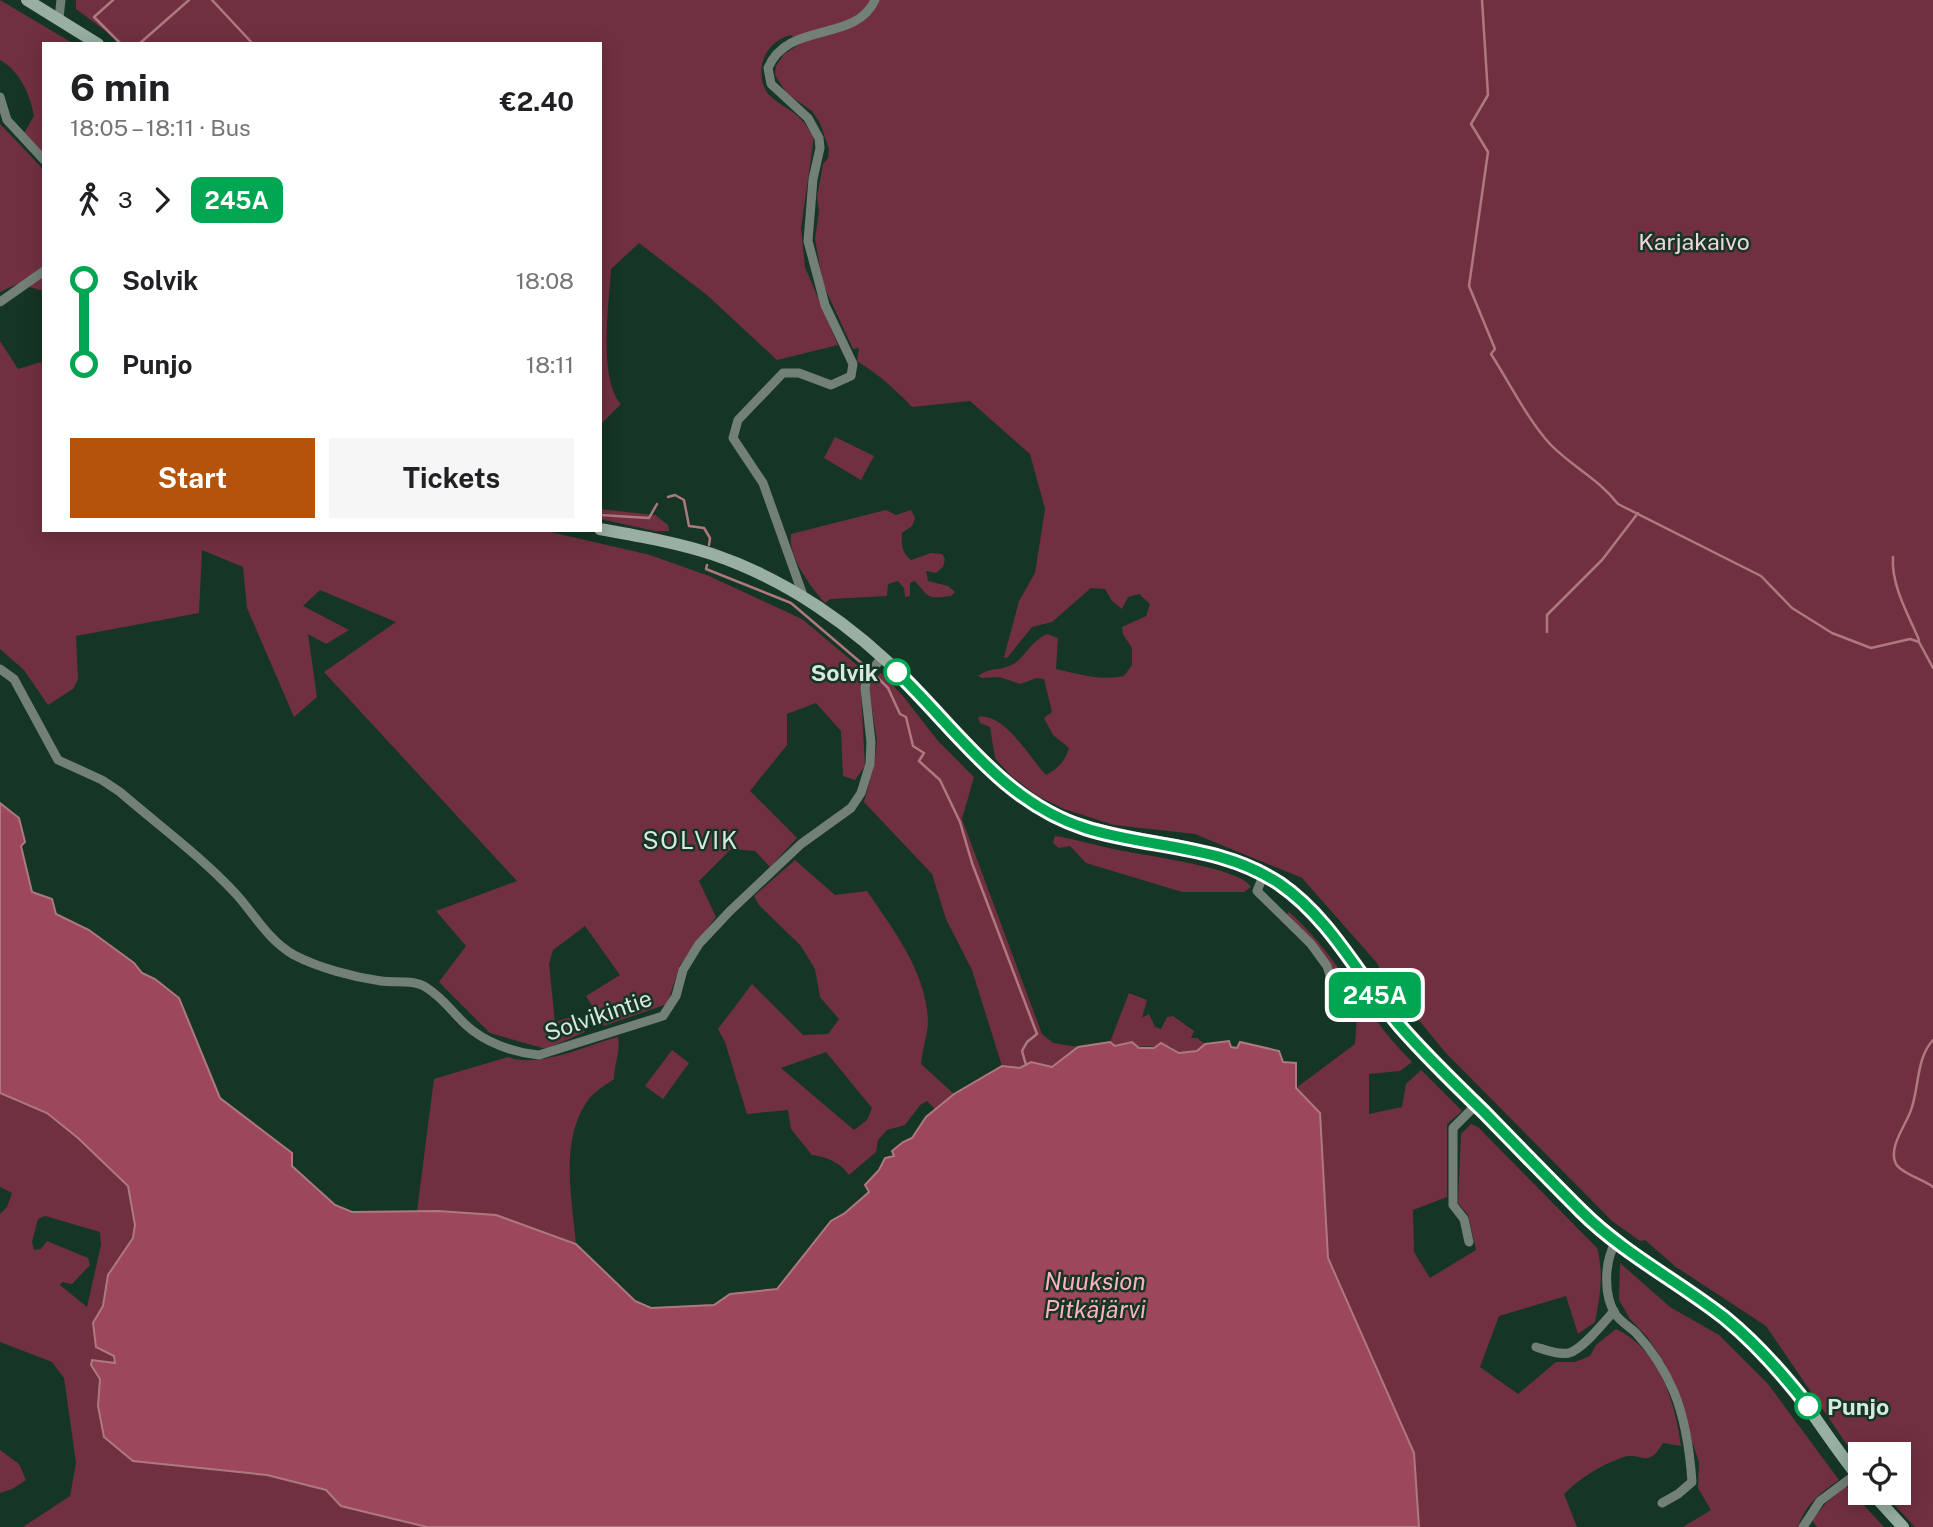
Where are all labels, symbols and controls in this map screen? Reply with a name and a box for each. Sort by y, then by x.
text: 6 min [70,65,171,110]
text: €2.40 [500,86,574,117]
text: 18:05 – 18:11 · Bus [70,114,251,141]
icon: walk [70,181,108,219]
icon: forward [143,181,181,219]
text: 3 [118,186,133,213]
text: 245A [205,186,269,214]
park label: Karjakaivo [1638,228,1750,255]
text: Solvik [122,265,198,296]
text: 18:08 [516,267,574,294]
text: Punjo [122,349,192,380]
text: 18:11 [526,351,574,378]
button: Start [70,438,315,518]
button: Tickets [329,438,574,518]
place label: Solvik [810,659,878,686]
marker: Solvik [884,659,910,685]
district label: SOLVIK [643,826,740,854]
line badge: 245A [1326,972,1424,1018]
text: 245A [1343,981,1407,1009]
street label: Solvikintie [541,984,655,1046]
water label: Nuuksion Pitkäjärvi [1044,1267,1146,1323]
marker: Punjo [1795,1393,1821,1419]
place label: Punjo [1827,1393,1889,1420]
map controls [1848,1442,1911,1505]
button: locate [1848,1442,1911,1505]

